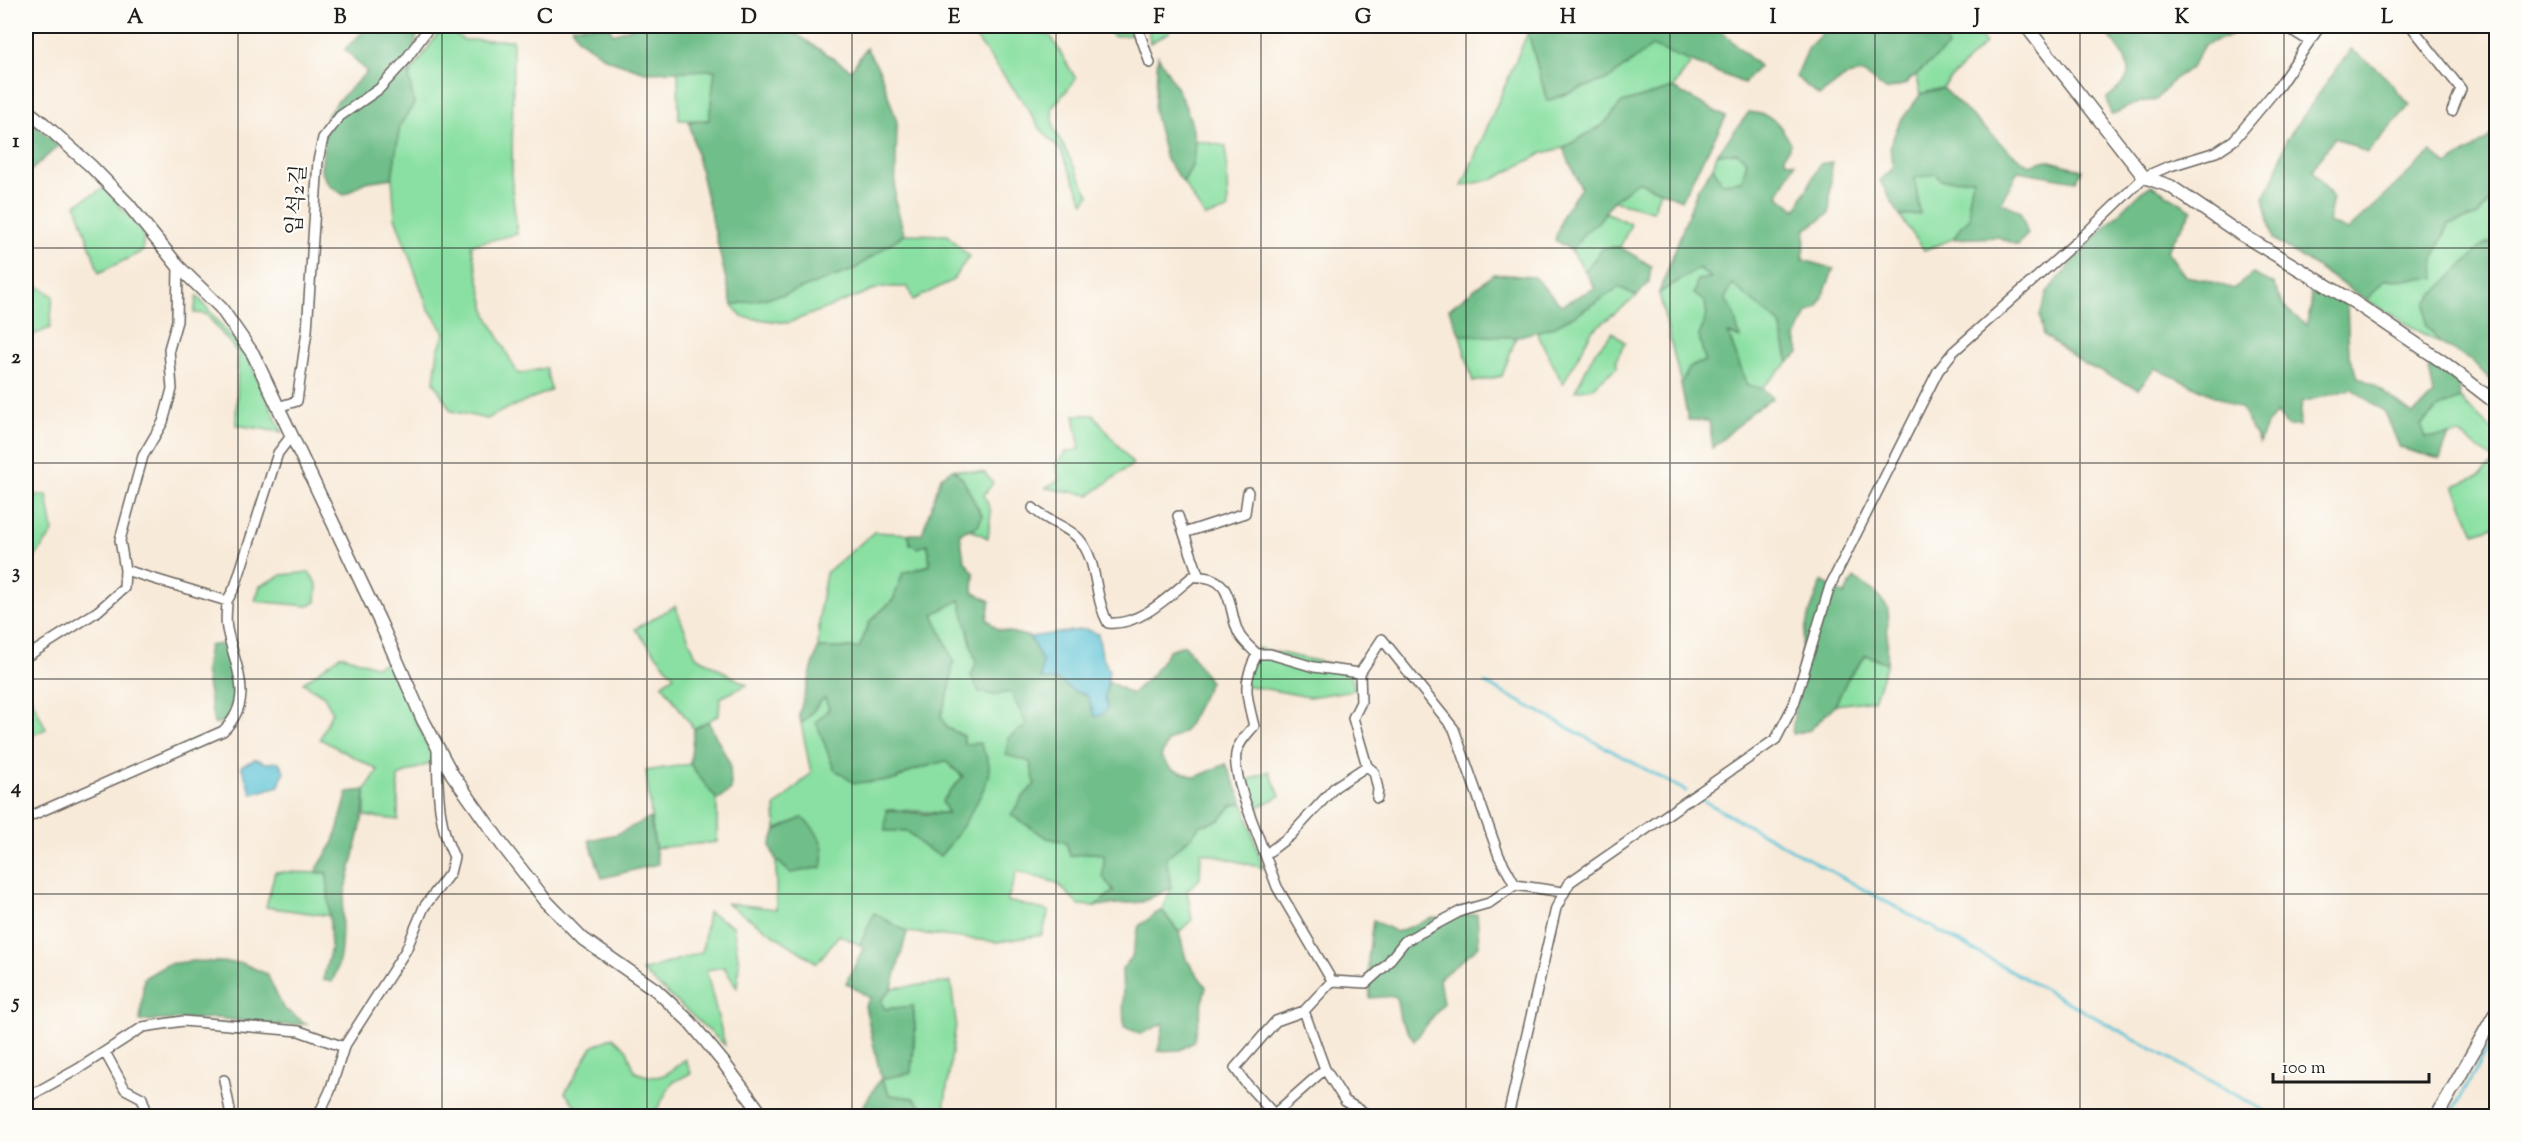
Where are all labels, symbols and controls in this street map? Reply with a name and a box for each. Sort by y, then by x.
text: A [127,4,144,33]
text: B [334,4,347,33]
text: C [537,4,553,33]
text: D [741,4,757,33]
text: E [948,4,961,33]
text: F [1153,4,1165,33]
text: G [1355,4,1372,33]
text: H [1560,4,1576,33]
text: I [1770,4,1777,33]
text: J [1972,4,1980,33]
text: K [2175,4,2190,33]
text: L [2381,4,2394,33]
text: 1 [13,128,20,157]
street label: 입석2길 [281,164,315,236]
text: 2 [11,344,21,373]
text: 3 [12,559,20,588]
text: 4 [10,774,21,803]
text: 5 [11,989,20,1018]
scale bar [2273,1046,2429,1084]
text: 100 m [2282,1056,2326,1082]

